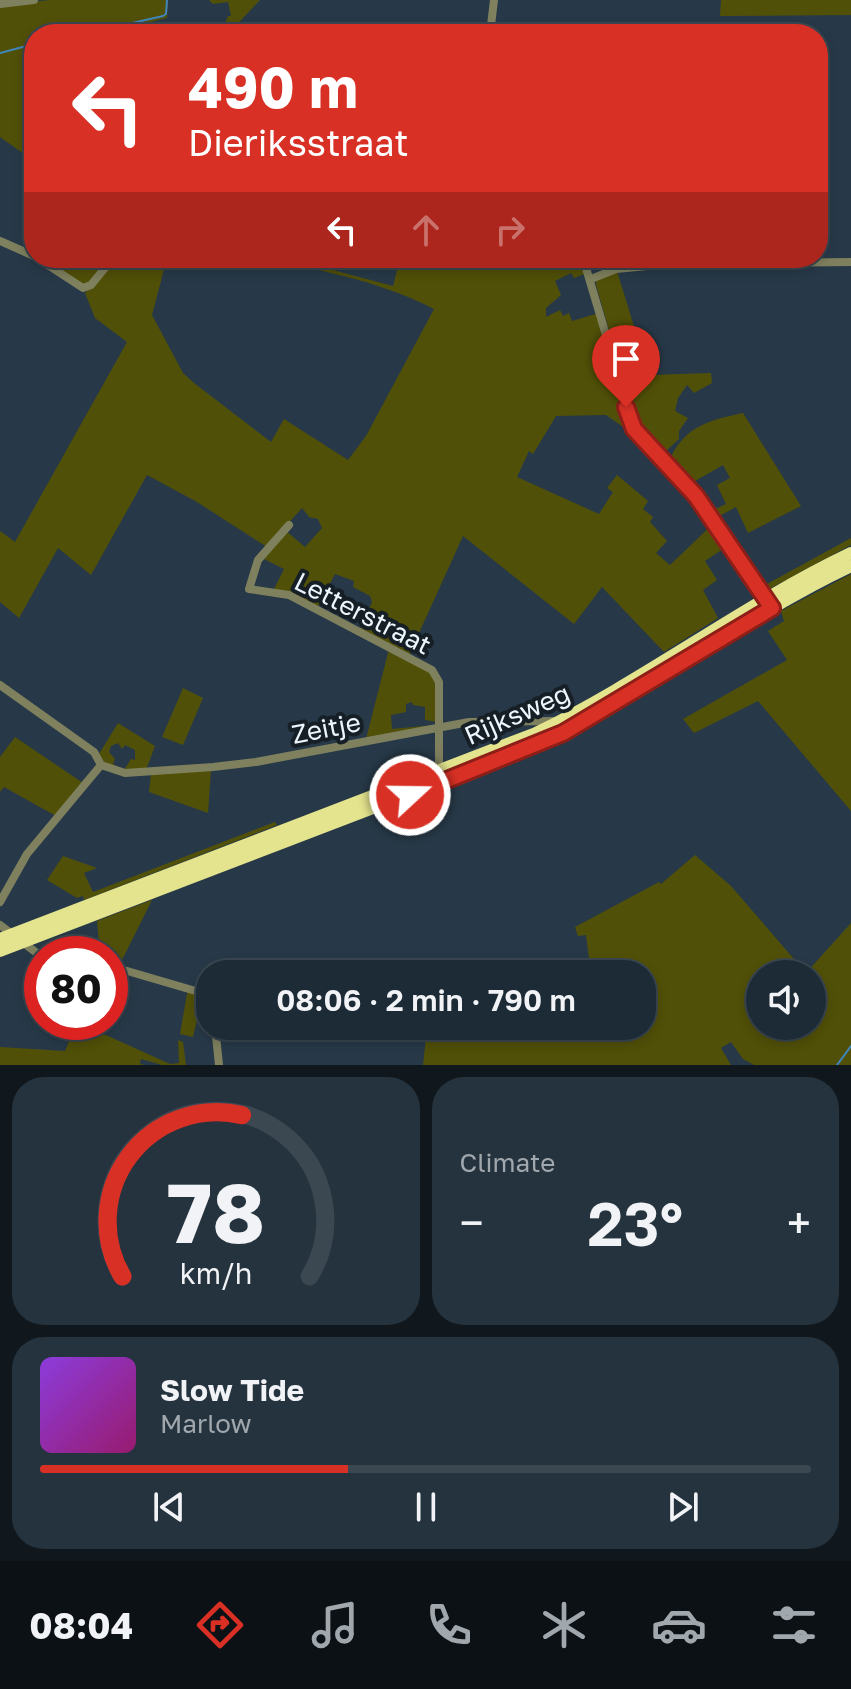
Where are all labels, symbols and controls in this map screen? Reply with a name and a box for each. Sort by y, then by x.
text: 490 m [188,53,358,120]
icon: left [56,56,160,160]
text: Dieriksstraat [188,121,409,164]
icon: left [320,208,364,252]
icon: ahead [404,208,448,252]
icon: right [488,208,532,252]
pin [592,325,660,407]
icon: arrive [604,337,648,381]
street label: Letterstraat [290,565,436,661]
street label: Rijksweg [460,677,574,751]
street label: Zeitje [289,706,363,750]
position arrow [368,753,452,837]
speed limit sign: 80 [24,936,128,1040]
map controls [746,960,826,1040]
button: sound [746,960,826,1040]
text: 08:06 · 2 min · 790 m [276,982,576,1018]
text: Climate [460,1147,555,1178]
text: 78 [166,1161,265,1261]
text: 23° [587,1187,683,1259]
text: − [460,1196,484,1249]
text: + [787,1196,811,1249]
text: km/h [179,1256,252,1290]
text: Slow Tide [160,1372,304,1408]
text: Marlow [160,1408,252,1439]
icon: previous [147,1485,191,1529]
icon: pause [404,1485,448,1529]
icon: next [661,1485,705,1529]
icon: directions [192,1597,248,1653]
icon: music [307,1597,363,1653]
icon: phone [421,1597,477,1653]
icon: climate [536,1597,592,1653]
icon: car [651,1597,707,1653]
icon: filters [766,1597,822,1653]
text: 08:04 [29,1604,133,1647]

